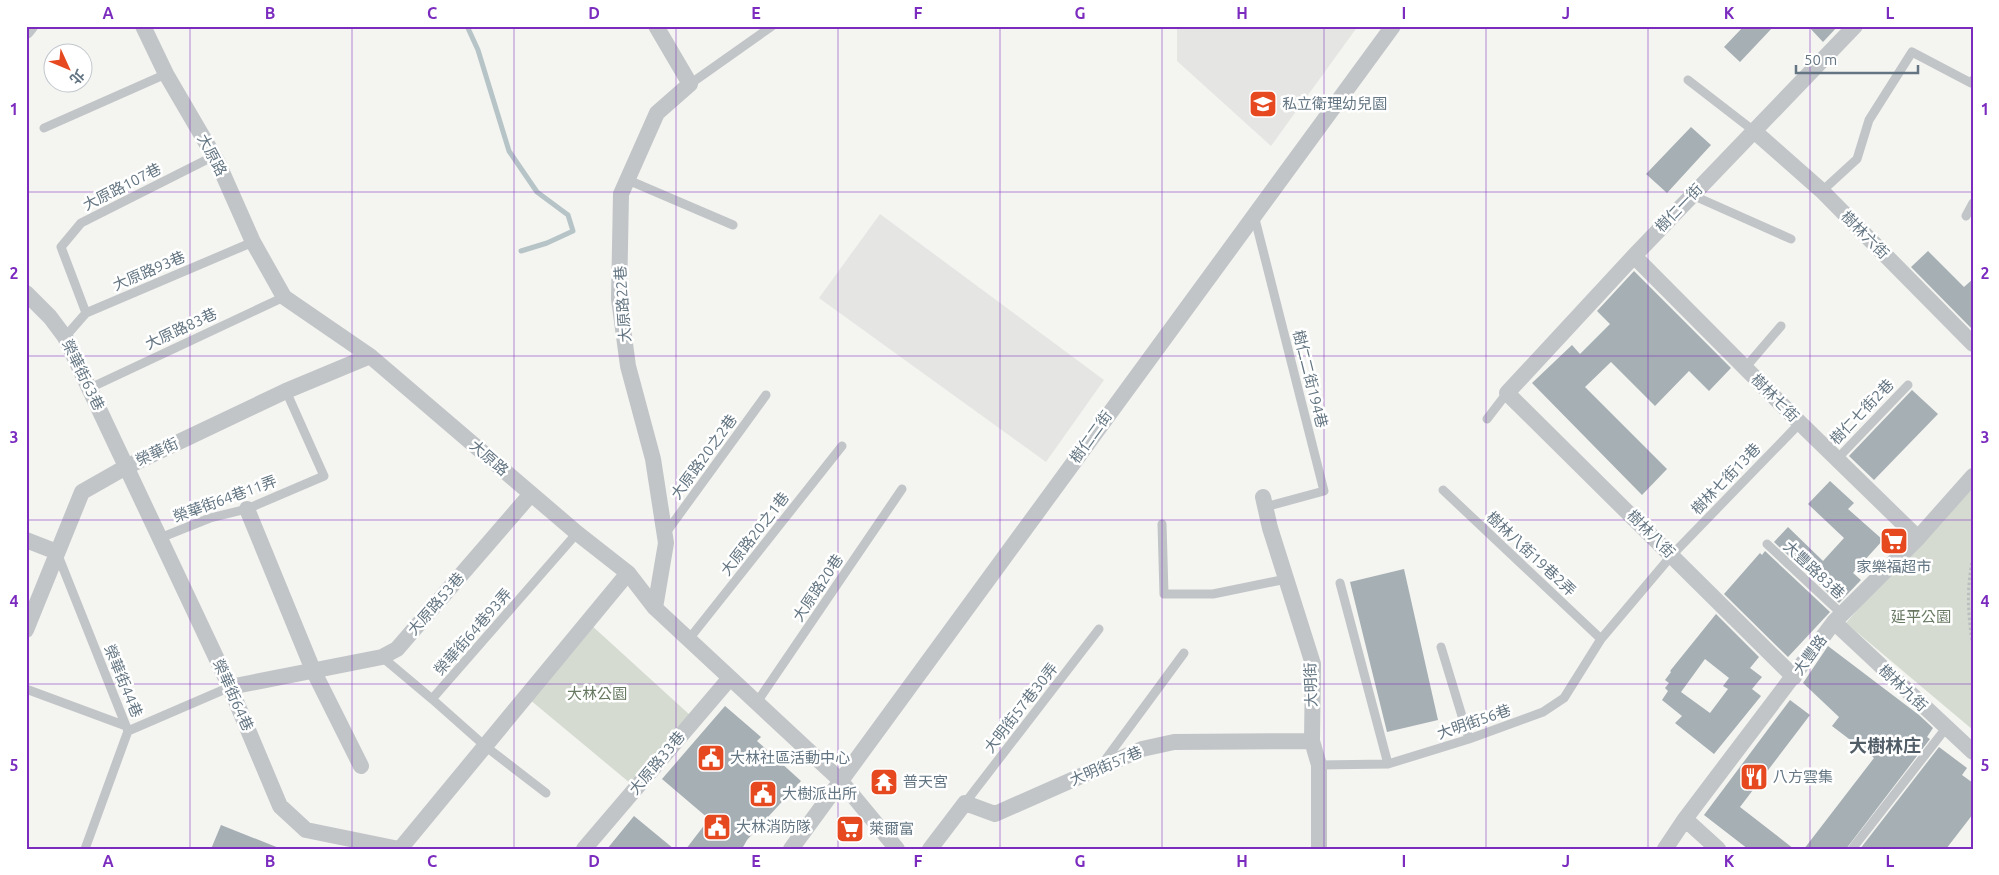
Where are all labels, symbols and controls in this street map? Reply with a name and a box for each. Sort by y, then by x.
text: A [102,4,114,22]
text: B [265,4,275,22]
text: C [427,4,437,22]
text: D [588,4,600,22]
text: E [751,4,761,22]
text: F [914,4,923,22]
text: G [1074,4,1086,22]
text: H [1236,4,1248,22]
text: I [1402,4,1406,22]
text: J [1562,4,1570,22]
text: K [1724,4,1735,22]
text: L [1886,4,1895,22]
north arrow [42,42,92,92]
scale bar [1796,42,1919,74]
text: 50 m [1804,51,1837,68]
text: 北 [67,66,88,88]
school or university icon: 私立衛理幼兒園 [1248,89,1278,119]
place label: 私立衛理幼兒園 [1282,95,1387,112]
text: 1 [9,100,19,118]
text: 1 [1980,100,1990,118]
street label: 大原路 [194,131,231,179]
street label: 大原路107巷 [80,160,164,214]
street label: 樹仁一街 [1652,180,1706,235]
street label: 樹林六街 [1838,207,1893,262]
street label: 大原路93巷 [110,248,188,293]
text: 2 [9,264,19,282]
text: 2 [1980,264,1990,282]
street label: 大原路22巷 [611,265,634,343]
street label: 大原路83巷 [142,305,219,353]
street label: 樹仁二街194巷 [1290,328,1331,430]
street label: 榮華街63巷 [59,336,108,413]
street label: 樹林七街 [1748,370,1803,425]
street label: 樹仁七街2巷 [1827,376,1897,448]
street label: 樹仁二街 [1066,407,1115,466]
street label: 大原路20之2巷 [667,411,740,502]
text: 3 [9,428,19,446]
text: 3 [1980,428,1990,446]
street label: 榮華街 [133,434,181,469]
street label: 大原路 [467,436,512,479]
street label: 樹林七街13巷 [1688,440,1764,518]
street label: 榮華街64巷11弄 [171,472,279,525]
street label: 大原路20之1巷 [717,489,792,578]
street label: 樹林八街 [1624,506,1679,561]
street label: 樹林八街19巷2弄 [1483,508,1579,599]
supermarket icon: 家樂福超市 [1879,526,1909,556]
street label: 大豐路83巷 [1780,537,1848,602]
street label: 大原路20巷 [789,551,846,624]
place label: 家樂福超市 [1856,558,1932,575]
street label: 大原路53巷 [404,569,467,638]
street label: 榮華街64巷93弄 [431,585,515,678]
text: 4 [9,592,19,610]
text: 4 [1980,592,1990,610]
park label: 延平公園 [1891,608,1951,625]
street label: 大豐路 [1789,632,1830,678]
street label: 榮華街44巷 [101,642,146,720]
street label: 榮華街64巷 [210,656,257,733]
street label: 大明街57巷30弄 [980,660,1061,756]
street label: 樹林九街 [1876,661,1931,714]
street label: 大明街 [1301,662,1320,708]
park label: 大林公園 [567,685,627,702]
street label: 大明街56巷 [1435,701,1513,742]
street label: 大原路33巷 [625,728,688,798]
district label: 大樹林庄 [1849,735,1921,755]
public building icon: 大林社區活動中心 [696,743,726,773]
street label: 大明街57巷 [1067,743,1145,788]
place label: 大林社區活動中心 [730,749,850,766]
text: 5 [9,756,19,774]
text: 5 [1980,756,1990,774]
restaurant icon: 八方雲集 [1739,762,1769,792]
temple icon: 普天宮 [869,767,899,797]
place label: 八方雲集 [1773,768,1833,785]
place label: 普天宮 [903,773,948,790]
public building icon: 大樹派出所 [748,779,778,809]
place label: 大樹派出所 [782,785,857,802]
public building icon: 大林消防隊 [702,812,732,842]
supermarket icon: 萊爾富 [835,814,865,844]
place label: 大林消防隊 [736,818,811,835]
place label: 萊爾富 [869,820,914,837]
text: A [102,852,114,870]
text: B [265,852,275,870]
text: C [427,852,437,870]
text: D [588,852,600,870]
text: E [751,852,761,870]
text: F [914,852,923,870]
text: G [1074,852,1086,870]
text: H [1236,852,1248,870]
text: I [1402,852,1406,870]
text: J [1562,852,1570,870]
text: K [1724,852,1735,870]
text: L [1886,852,1895,870]

